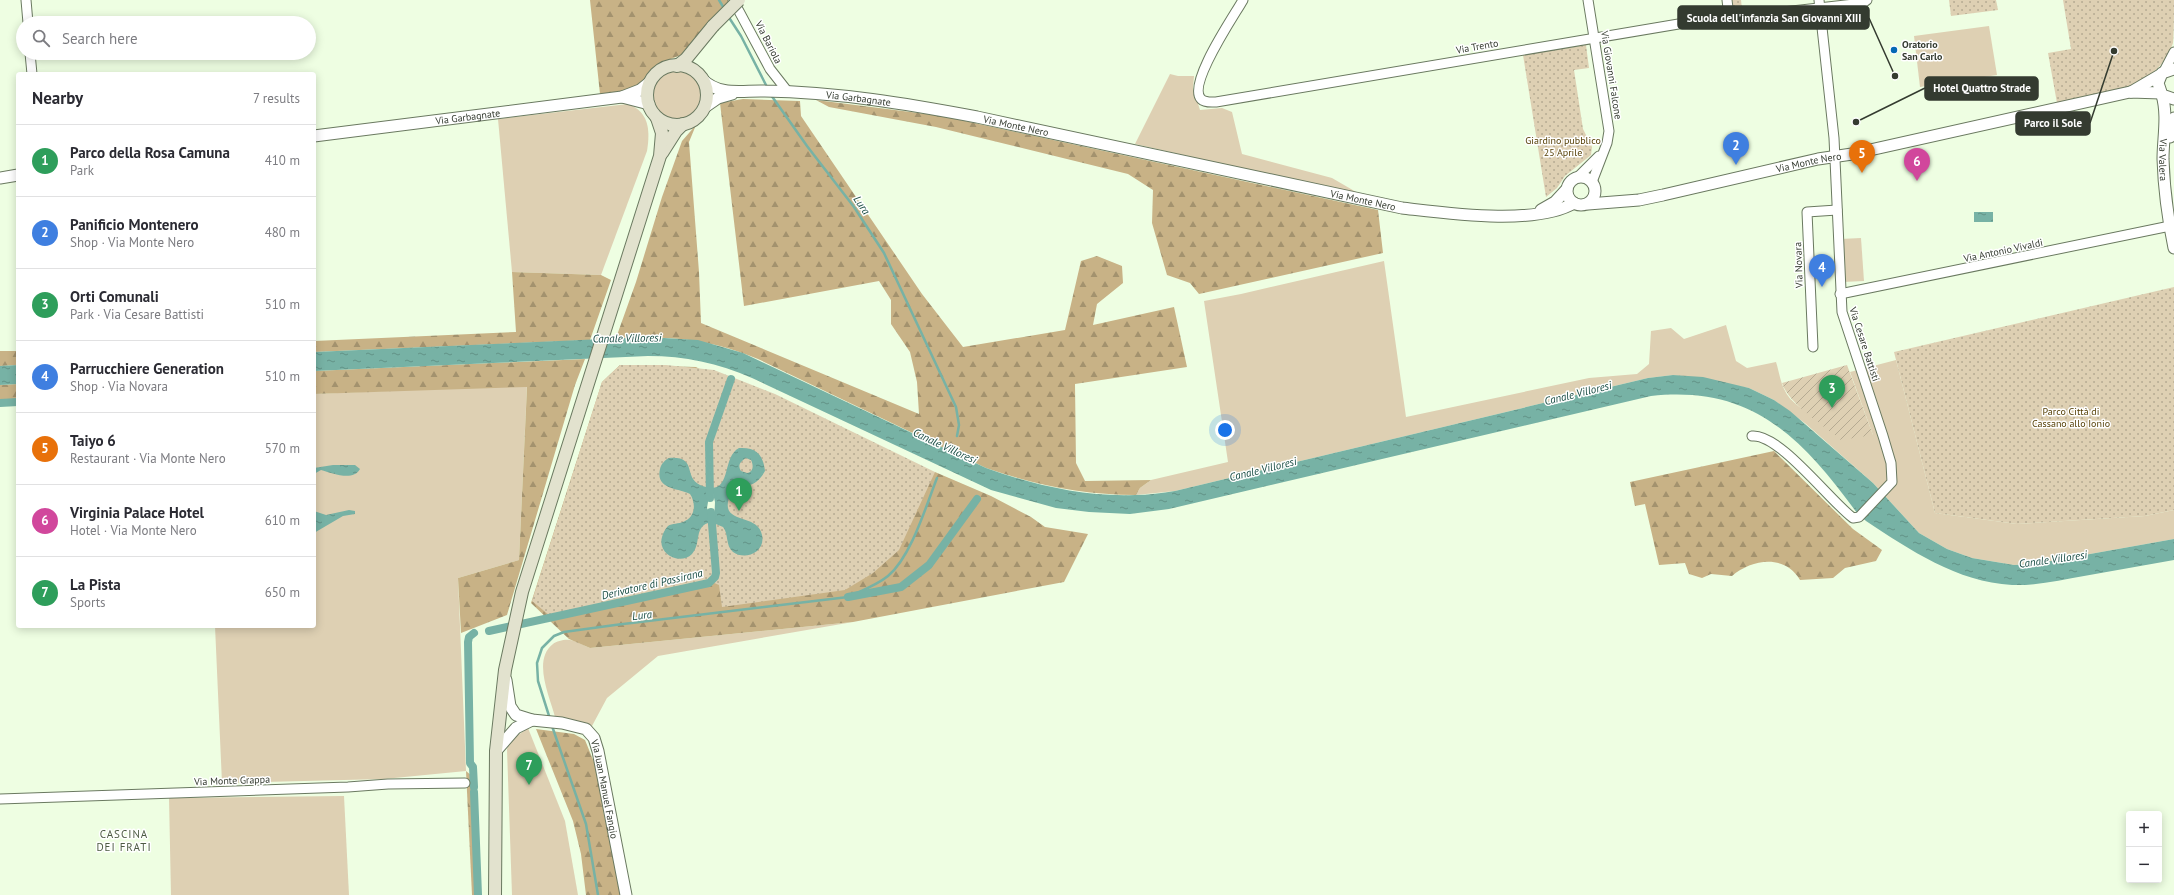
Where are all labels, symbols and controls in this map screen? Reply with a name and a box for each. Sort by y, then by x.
callout: Scuola dell'infanzia San Giovanni XIII [1678,6,1869,29]
text: Scuola dell'infanzia San Giovanni XIII [1687,11,1861,25]
search box [16,16,316,60]
street label: Via Bariola [752,18,785,66]
icon: search [30,27,52,49]
text: Search here [62,29,138,48]
street label: Via Giovanni Falcone [1598,29,1625,120]
street label: Via Trento [1454,36,1499,57]
place label: Oratorio San Carlo [1902,38,1943,63]
marker: Oratorio San Carlo [1889,45,1899,55]
callout: Hotel Quattro Strade [1925,77,2038,100]
text: Hotel Quattro Strade [1933,81,2031,95]
text: Nearby [32,87,83,109]
street label: Via Garbagnate [825,88,892,109]
text: 7 results [253,90,300,107]
street label: Via Garbagnate [434,106,501,128]
street label: Via Monte Nero [981,112,1050,139]
callout: Parco il Sole [2016,112,2090,135]
text: Parco il Sole [2024,116,2082,130]
pin: 2 [1723,132,1749,165]
park label: Giardino pubblico 25 Aprile [1525,134,1601,159]
street label: Via Valera [2156,137,2170,181]
pin: 5 [1849,140,1875,173]
text: Parco della Rosa Camuna [70,143,230,162]
pin: 6 [1904,148,1930,181]
street label: Via Monte Nero [1774,150,1842,176]
text: 1 [41,152,49,169]
text: 410 m [265,152,300,169]
text: Park [70,162,94,179]
street label: Via Monte Nero [1328,187,1397,213]
water label: Lura [851,193,874,218]
text: Panificio Montenero [70,215,199,234]
text: 2 [41,224,49,241]
text: 480 m [265,224,300,241]
text: Shop · Via Monte Nero [70,234,194,251]
street label: Via Antonio Vivaldi [1961,236,2044,265]
street label: Via Novara [1791,242,1806,289]
pin: 4 [1809,254,1835,287]
text: Orti Comunali [70,287,159,306]
text: 3 [41,296,49,313]
text: 510 m [265,296,300,313]
street label: Via Cesare Battisti [1846,304,1883,383]
text: Park · Via Cesare Battisti [70,306,204,323]
water label: Canale Villoresi [592,330,663,346]
text: Parrucchiere Generation [70,359,224,378]
text: 4 [41,368,49,385]
text: 510 m [265,368,300,385]
pin: 3 [1819,375,1845,408]
text: Shop · Via Novara [70,378,168,395]
water label: Canale Villoresi [1543,378,1614,408]
park label: Parco Città di Cassano allo Ionio [2032,405,2110,430]
your location [1215,420,1235,440]
water label: Canale Villoresi [911,425,980,467]
text: Taiyo 6 [70,431,116,450]
text: 5 [41,440,49,457]
text: 570 m [265,440,300,457]
text: Restaurant · Via Monte Nero [70,450,226,467]
water label: Canale Villoresi [1228,454,1299,484]
pin: 1 [726,478,752,511]
text: Virginia Palace Hotel [70,503,204,522]
text: 6 [41,512,49,529]
text: 610 m [265,512,300,529]
text: Hotel · Via Monte Nero [70,522,197,539]
water label: Canale Villoresi [2018,547,2089,571]
water label: Derivatore di Passirana [600,565,704,602]
text: La Pista [70,575,121,594]
text: 7 [41,584,49,601]
text: 650 m [265,584,300,601]
text: Sports [70,594,106,611]
water label: Lura [631,607,653,623]
street label: Via Juan Manuel Fangio [588,737,621,840]
pin: 7 [516,752,542,785]
street label: Via Monte Grappa [193,773,270,788]
map controls [2126,811,2162,883]
button: + [2126,811,2162,847]
district label: CASCINA DEI FRATI [96,827,152,854]
button: − [2126,847,2162,883]

